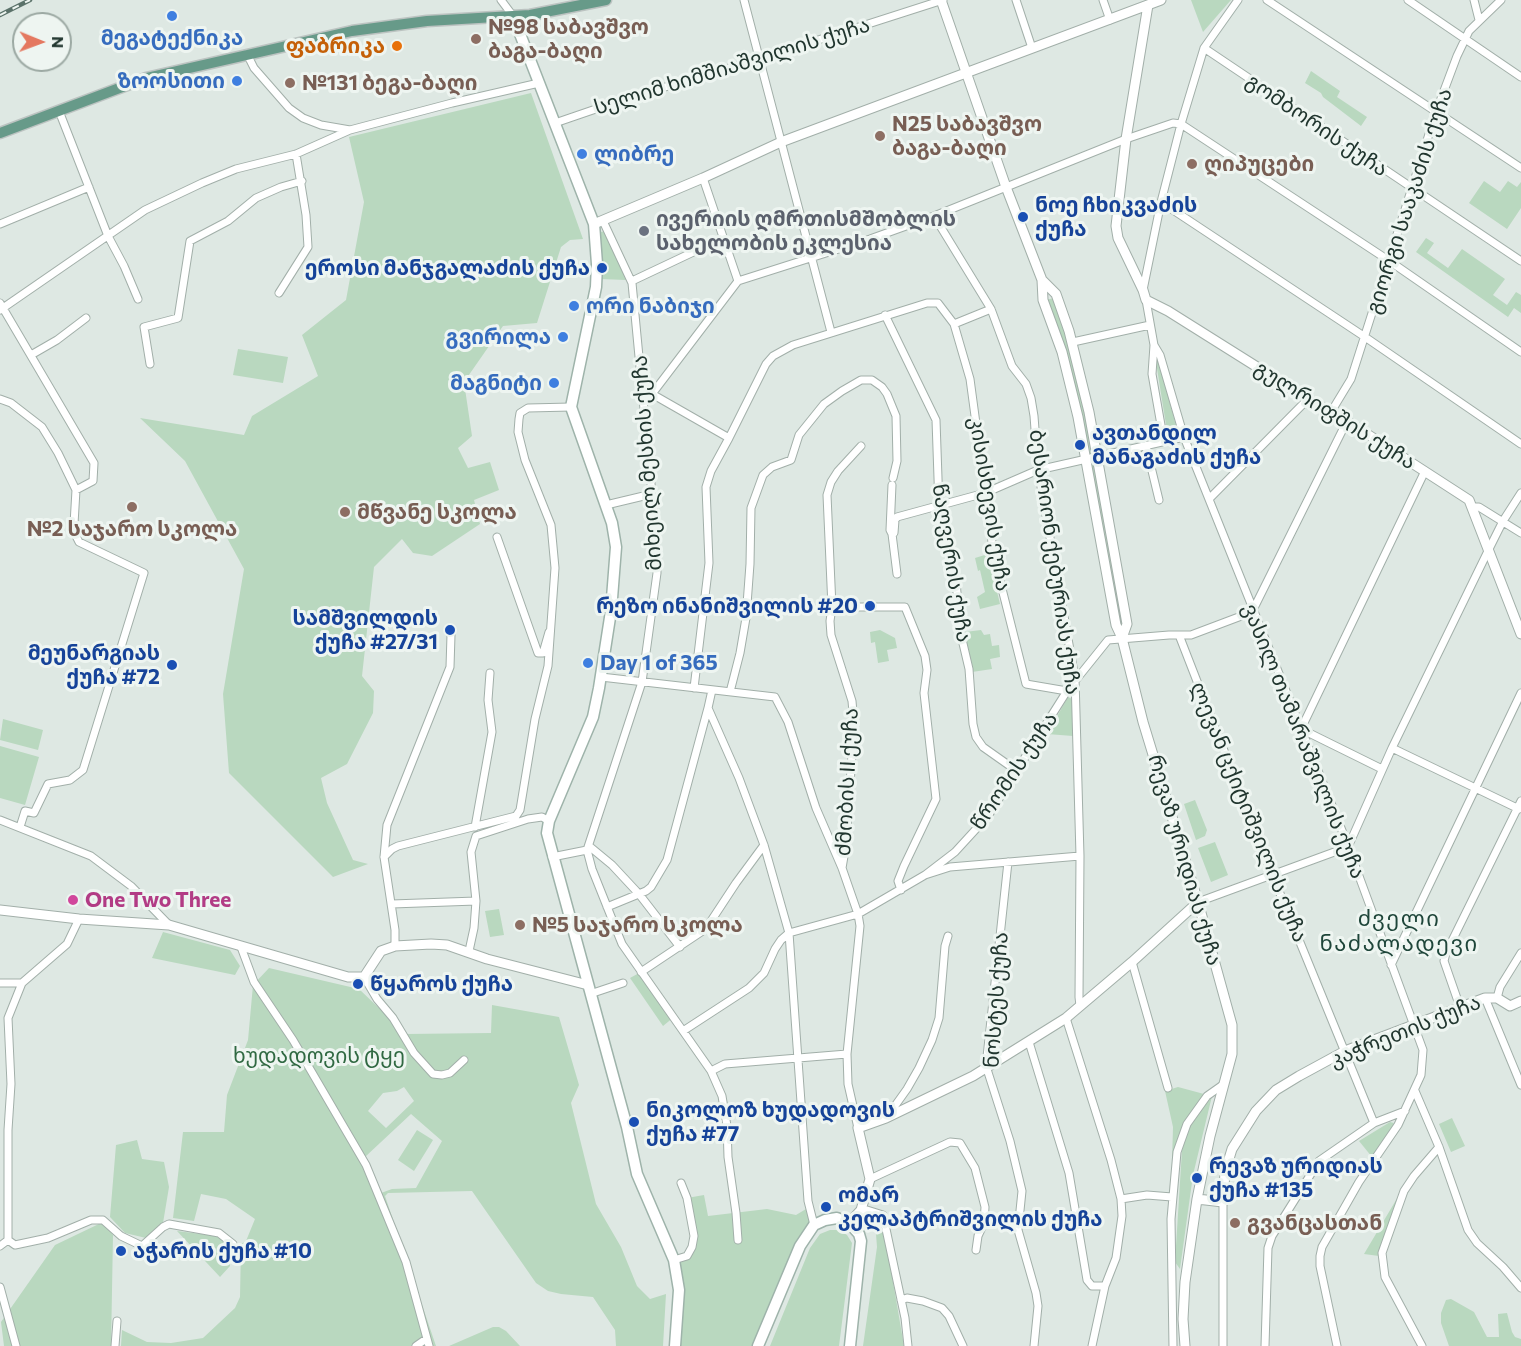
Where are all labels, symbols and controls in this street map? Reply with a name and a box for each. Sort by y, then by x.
marker: მეგატექნიკა [165,9,179,23]
north arrow [12,12,72,72]
street label: სელიმ ხიმშიაშვილის ქუჩა [591,12,873,120]
place label: №98 საბავშვო ბაგა-ბაღი [488,14,649,64]
place label: მეგატექნიკა [101,25,243,51]
marker: №98 საბავშვო ბაგა-ბაღი [469,32,483,46]
place label: ფაბრიკა [286,33,385,59]
text: N [49,36,68,48]
marker: ფაბრიკა [390,39,404,53]
place label: ზოოსითი [117,68,225,94]
street label: გომბორის ქუჩა [1241,68,1393,182]
place label: №131 ბეგა-ბაღი [302,70,478,96]
marker: ზოოსითი [230,74,244,88]
marker: №131 ბეგა-ბაღი [283,76,297,90]
street label: გიორგი სააკაძის ქუჩა [1361,85,1457,317]
place label: N25 საბავშვო ბაგა-ბაღი [892,111,1042,161]
marker: N25 საბავშვო ბაგა-ბაღი [873,129,887,143]
place label: ლიბრე [594,141,674,167]
marker: ლიბრე [575,147,589,161]
place label: ღიპუცები [1204,151,1314,177]
marker: ღიპუცები [1185,157,1199,171]
place label: ნოე ჩხიკვაძის ქუჩა [1035,192,1197,242]
place label: ივერიის ღმრთისმშობლის სახელობის ეკლესია [656,206,956,256]
marker: ნოე ჩხიკვაძის ქუჩა [1016,210,1030,224]
marker: ივერიის ღმრთისმშობლის სახელობის ეკლესია [637,224,651,238]
place label: ეროსი მანჯგალაძის ქუჩა [305,255,590,281]
marker: ეროსი მანჯგალაძის ქუჩა [595,261,609,275]
place label: ორი ნაბიჯი [586,293,715,319]
marker: ორი ნაბიჯი [567,299,581,313]
place label: გვირილა [446,324,551,350]
marker: გვირილა [556,330,570,344]
street label: მიხეილ მესხის ქუჩა [627,354,667,572]
street label: გულრიფშის ქუჩა [1250,355,1420,475]
place label: მაგნიტი [450,370,542,396]
marker: მაგნიტი [547,376,561,390]
street label: კისისხევის ქუჩა [964,415,1016,593]
place label: ავთანდილ მანაგაძის ქუჩა [1092,420,1261,470]
street label: ბესარიონ ქებურიას ქუჩა [1024,428,1086,696]
marker: ავთანდილ მანაგაძის ქუჩა [1073,438,1087,452]
street label: წაღვერის ქუჩა [927,482,977,644]
place label: მწვანე სკოლა [357,499,517,525]
marker: №2 საჯარო სკოლა [125,500,139,514]
marker: მწვანე სკოლა [338,505,352,519]
place label: №2 საჯარო სკოლა [27,516,237,542]
place label: რეზო ინანიშვილის #20 [596,593,858,619]
marker: რეზო ინანიშვილის #20 [863,599,877,613]
street label: ვასილ თამარაშვილის ქუჩა [1237,600,1371,882]
place label: სამშვილდის ქუჩა #27/31 [292,605,438,655]
marker: სამშვილდის ქუჩა #27/31 [443,623,457,637]
place label: მეუნარგიას ქუჩა #72 [28,640,160,690]
place label: Day 1 of 365 [600,650,718,676]
marker: Day 1 of 365 [581,656,595,670]
marker: მეუნარგიას ქუჩა #72 [165,658,179,672]
street label: ლევან ცქიტიშვილის ქუჩა [1185,678,1313,946]
street label: ძმობის II ქუჩა [831,707,863,857]
street label: წრომის ქუჩა [965,707,1063,835]
street label: რევაზ ურიდიას ქუჩა [1143,752,1227,968]
place label: One Two Three [85,887,231,913]
marker: One Two Three [66,893,80,907]
district label: ძველი ნაძალადევი [1319,906,1479,957]
place label: №5 საჯარო სკოლა [532,912,743,938]
marker: №5 საჯარო სკოლა [513,918,527,932]
street label: ნოსტეს ქუჩა [979,931,1013,1069]
place label: წყაროს ქუჩა [370,971,513,997]
marker: წყაროს ქუჩა [351,977,365,991]
street label: კაჭრეთის ქუჩა [1326,989,1484,1073]
park label: ხუდადოვის ტყე [233,1043,405,1069]
place label: ნიკოლოზ ხუდადოვის ქუჩა #77 [646,1097,895,1147]
marker: ნიკოლოზ ხუდადოვის ქუჩა #77 [627,1115,641,1129]
place label: რევაზ ურიდიას ქუჩა #135 [1209,1153,1383,1203]
marker: რევაზ ურიდიას ქუჩა #135 [1190,1171,1204,1185]
place label: ომარ კელაპტრიშვილის ქუჩა [838,1182,1103,1232]
marker: ომარ კელაპტრიშვილის ქუჩა [819,1200,833,1214]
place label: გვანცასთან [1247,1210,1382,1236]
marker: გვანცასთან [1228,1216,1242,1230]
place label: აჭარის ქუჩა #10 [133,1238,312,1264]
marker: აჭარის ქუჩა #10 [114,1244,128,1258]

